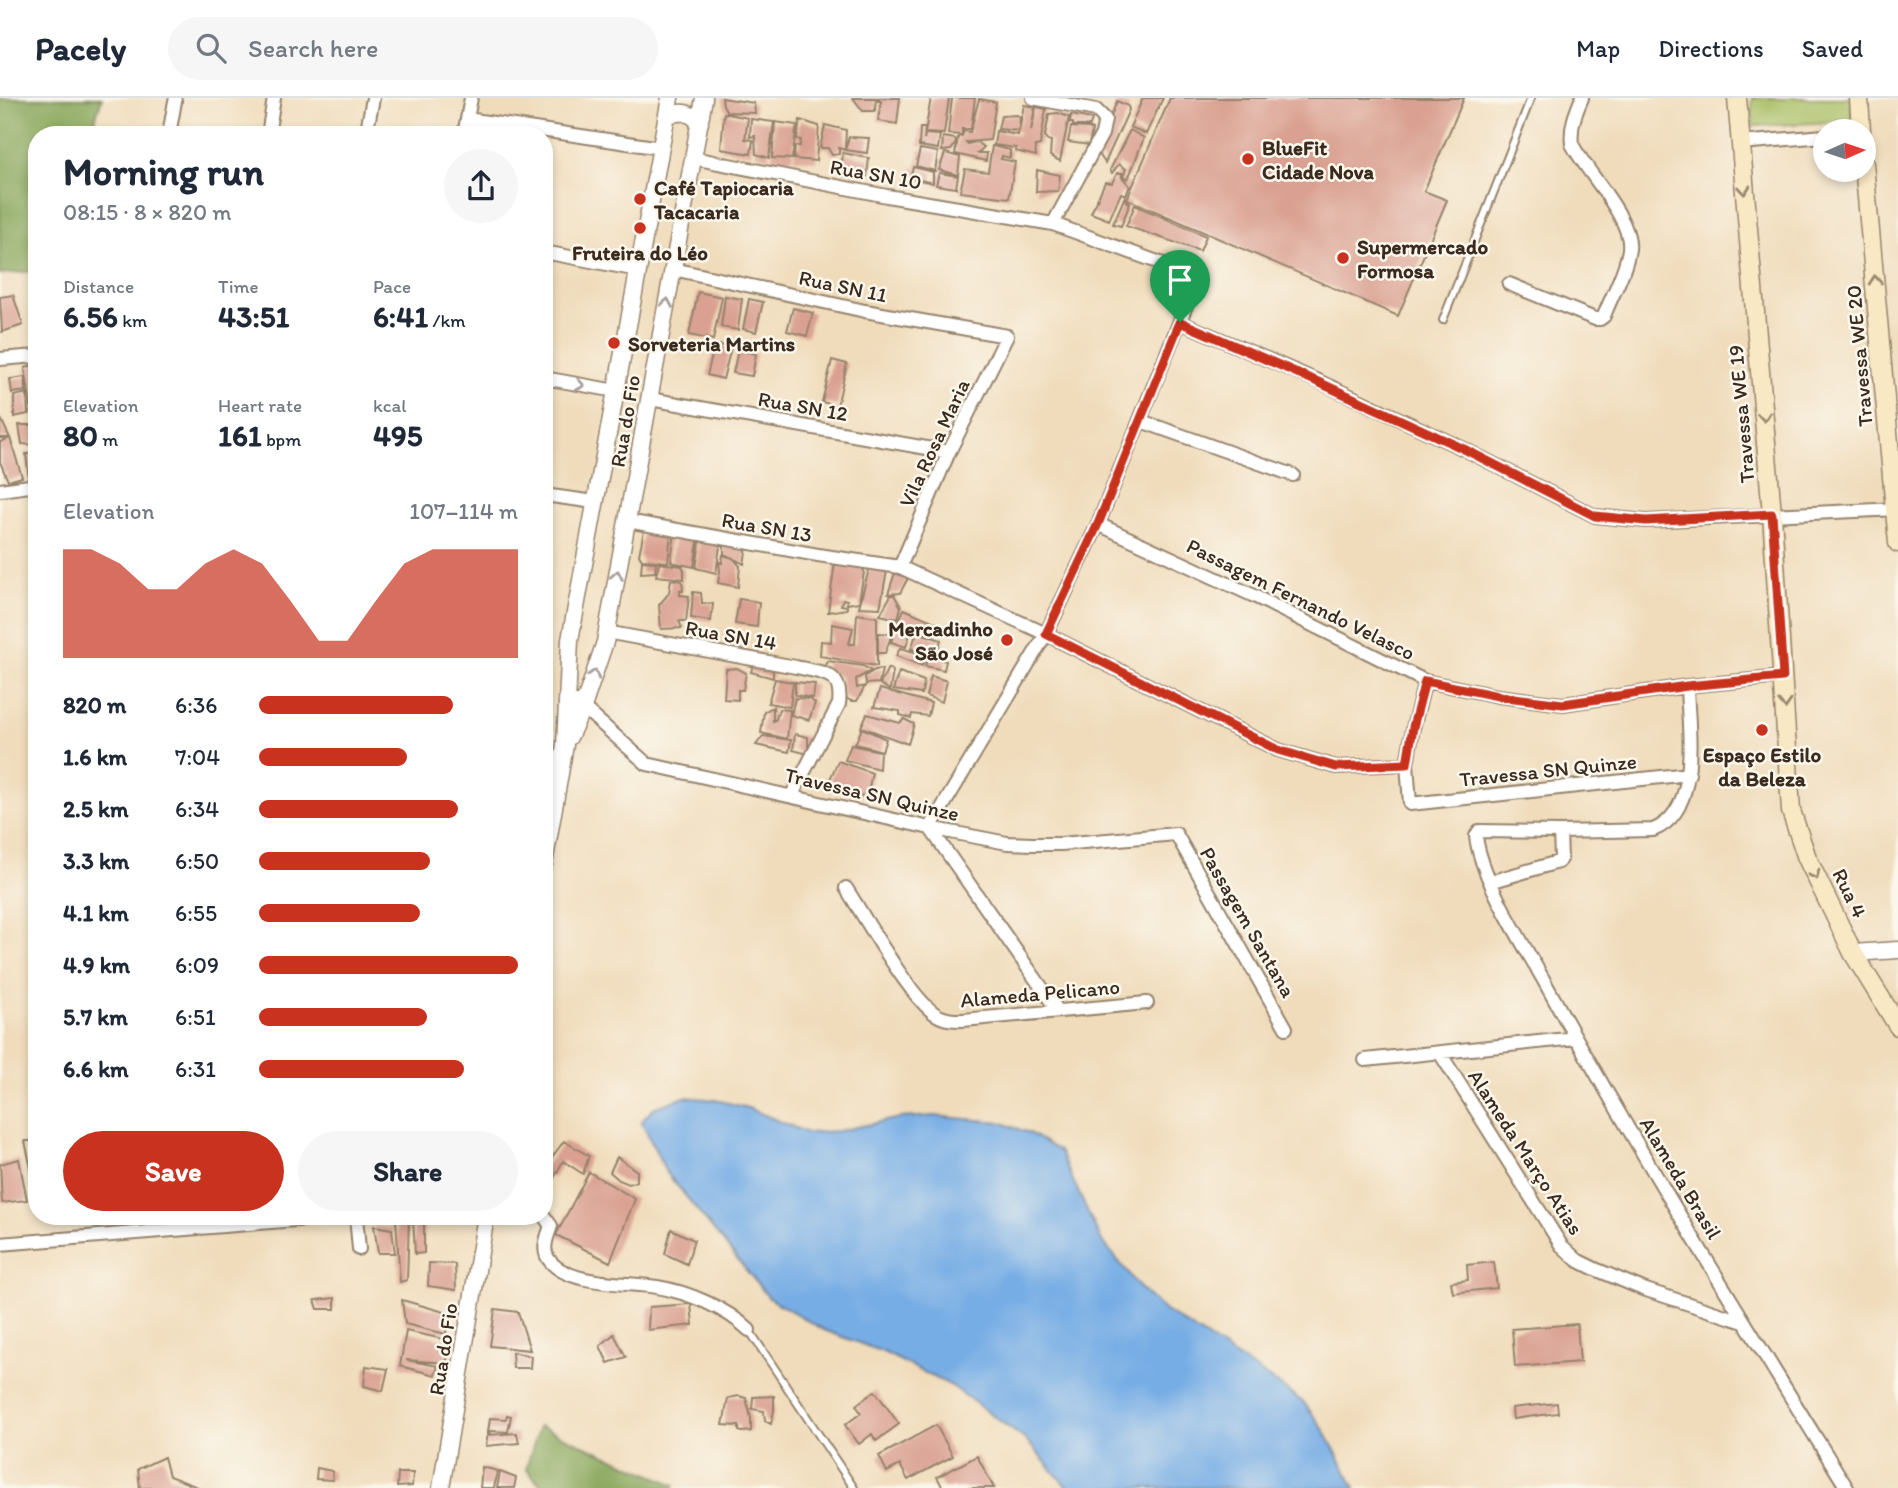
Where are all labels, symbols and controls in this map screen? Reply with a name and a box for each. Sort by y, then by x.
search box [168,17,658,80]
text: Pacely [35,29,126,68]
icon: search [192,29,230,67]
text: Search here [248,32,378,64]
text: Map [1576,34,1620,63]
text: Directions [1658,34,1764,63]
text: Saved [1802,34,1863,63]
north arrow [1813,119,1876,182]
map controls [1813,119,1876,182]
place label: BlueFit Cidade Nova [1262,135,1375,184]
text: Morning run [63,149,264,195]
button: share [444,149,518,223]
marker: BlueFit Cidade Nova [1240,151,1256,167]
street label: Rua SN 10 [828,154,924,194]
place label: Café Tapiocaria Tacacaria [653,175,795,224]
one-way arrow [1736,185,1751,196]
marker: Café Tapiocaria Tacacaria [632,191,648,207]
text: 08:15 · 8 × 820 m [63,198,232,226]
marker: Fruteira do Léo [632,220,648,236]
place label: Supermercado Formosa [1357,234,1488,283]
place label: Fruteira do Léo [572,240,708,265]
pin [1150,250,1210,322]
marker: Supermercado Formosa [1335,250,1351,266]
icon: arrive [1161,261,1199,299]
street label: Rua SN 11 [797,264,890,308]
one-way arrow [1867,274,1882,286]
text: Distance [63,275,134,298]
text: Time [218,275,259,298]
text: Pace [373,275,411,298]
street label: Travessa WE 20 [1840,284,1878,428]
one-way arrow [659,297,674,309]
text: 6.56 [63,298,118,335]
text: 43:51 [218,298,289,335]
text: 6:41 [373,298,428,335]
text: km [118,309,147,332]
text: /km [428,309,466,332]
place label: Sorveteria Martins [628,331,795,356]
marker: Sorveteria Martins [606,335,622,351]
street label: Travessa WE 19 [1723,344,1759,484]
street label: Rua do Fio [605,373,645,469]
street label: Vila Rosa Maria [893,375,975,511]
one-way arrow [574,377,586,392]
street label: Rua SN 12 [756,386,850,426]
text: Elevation [63,394,139,417]
text: Heart rate [218,394,302,417]
text: kcal [373,394,407,417]
one-way arrow [1756,412,1771,423]
text: 80 [63,417,98,454]
text: 161 [218,417,262,454]
text: 495 [373,417,422,454]
text: m [98,428,118,451]
text: bpm [262,428,301,451]
text: Elevation [63,497,154,525]
text: 107–114 m [409,497,518,525]
street label: Rua SN 13 [720,507,814,547]
street label: Passagem Fernando Velasco [1183,533,1419,665]
one-way arrow [609,569,624,581]
street label: Rua SN 14 [683,615,779,655]
place label: Mercadinho São José [888,616,993,665]
marker: Mercadinho São José [999,632,1015,648]
one-way arrow [586,669,600,681]
text: 820 m [63,691,126,719]
text: 6:36 [175,691,218,719]
one-way arrow [1777,699,1792,710]
marker: Espaço Estilo da Beleza [1754,722,1770,738]
place label: Espaço Estilo da Beleza [1703,742,1821,791]
text: 1.6 km [63,743,127,771]
text: 7:04 [175,743,220,771]
street label: Travessa SN Quinze [1458,748,1638,792]
street label: Travessa SN Quinze [782,762,962,826]
text: 2.5 km [63,795,128,823]
text: 6:34 [175,795,219,823]
street label: Passagem Santana [1195,842,1301,1002]
text: 3.3 km [63,847,129,875]
text: 6:50 [175,847,219,875]
street label: Rua 4 [1827,864,1873,922]
one-way arrow [1807,868,1821,880]
text: 4.1 km [63,899,129,927]
text: 6:55 [175,899,217,927]
text: 4.9 km [63,951,130,979]
text: 6:09 [175,951,219,979]
street label: Alameda Pelicano [959,974,1121,1012]
text: 5.7 km [63,1003,128,1031]
text: 6:51 [175,1003,216,1031]
text: 6.6 km [63,1055,129,1083]
text: 6:31 [175,1055,216,1083]
street label: Alameda Março Atias [1463,1065,1589,1239]
street label: Alameda Brasil [1635,1113,1727,1244]
button: Save [63,1131,284,1211]
button: Share [298,1131,518,1211]
street label: Rua do Fio [423,1301,463,1397]

